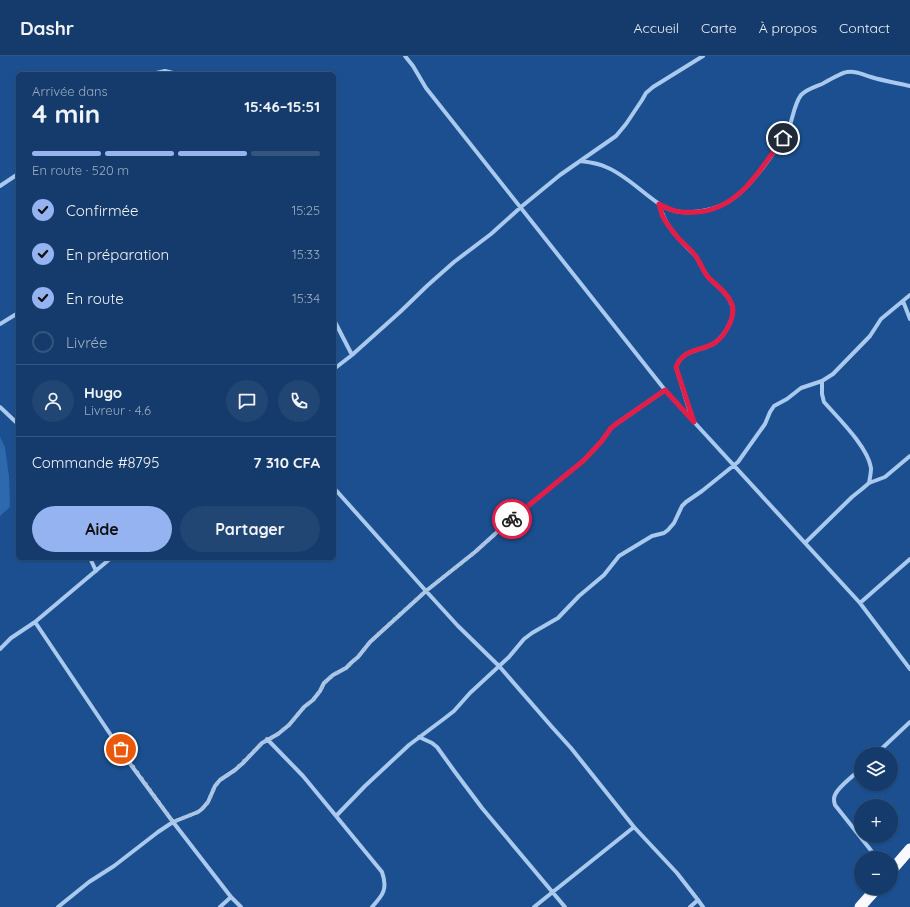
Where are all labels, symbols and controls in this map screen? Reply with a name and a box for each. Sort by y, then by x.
text: Dashr [20,16,74,40]
text: Accueil [633,19,679,37]
text: Carte [701,19,737,37]
text: À propos [759,19,817,37]
text: Contact [839,19,890,37]
text: Arrivée dans [32,83,108,99]
text: 4 min [32,97,100,130]
text: 15:46–15:51 [244,97,320,116]
pin [766,121,800,155]
icon: home [772,127,794,149]
text: En route · 520 m [32,162,129,178]
icon: check [32,199,54,221]
text: Confirmée [66,201,139,220]
text: 15:25 [291,202,320,218]
icon: check [32,243,54,265]
text: En préparation [66,245,169,264]
text: 15:33 [292,246,320,262]
icon: check [32,287,54,309]
text: En route [66,289,124,308]
text: 15:34 [292,290,320,306]
text: Livrée [66,333,108,352]
button: person [32,380,74,422]
button: chat [226,380,268,422]
button: phone [278,380,320,422]
text: Hugo [84,383,122,402]
text: Livreur · 4.6 [84,402,151,418]
text: Commande #8795 [32,453,159,472]
text: 7 310 CFA [253,453,320,472]
courier [492,499,532,539]
button: Aide [32,506,172,552]
button: Partager [180,506,320,552]
icon: bike [501,508,523,530]
pin [104,732,138,766]
icon: bag [110,738,132,760]
map controls [854,747,898,895]
button: layers [854,747,898,791]
button: + [854,799,898,843]
button: − [854,851,898,895]

